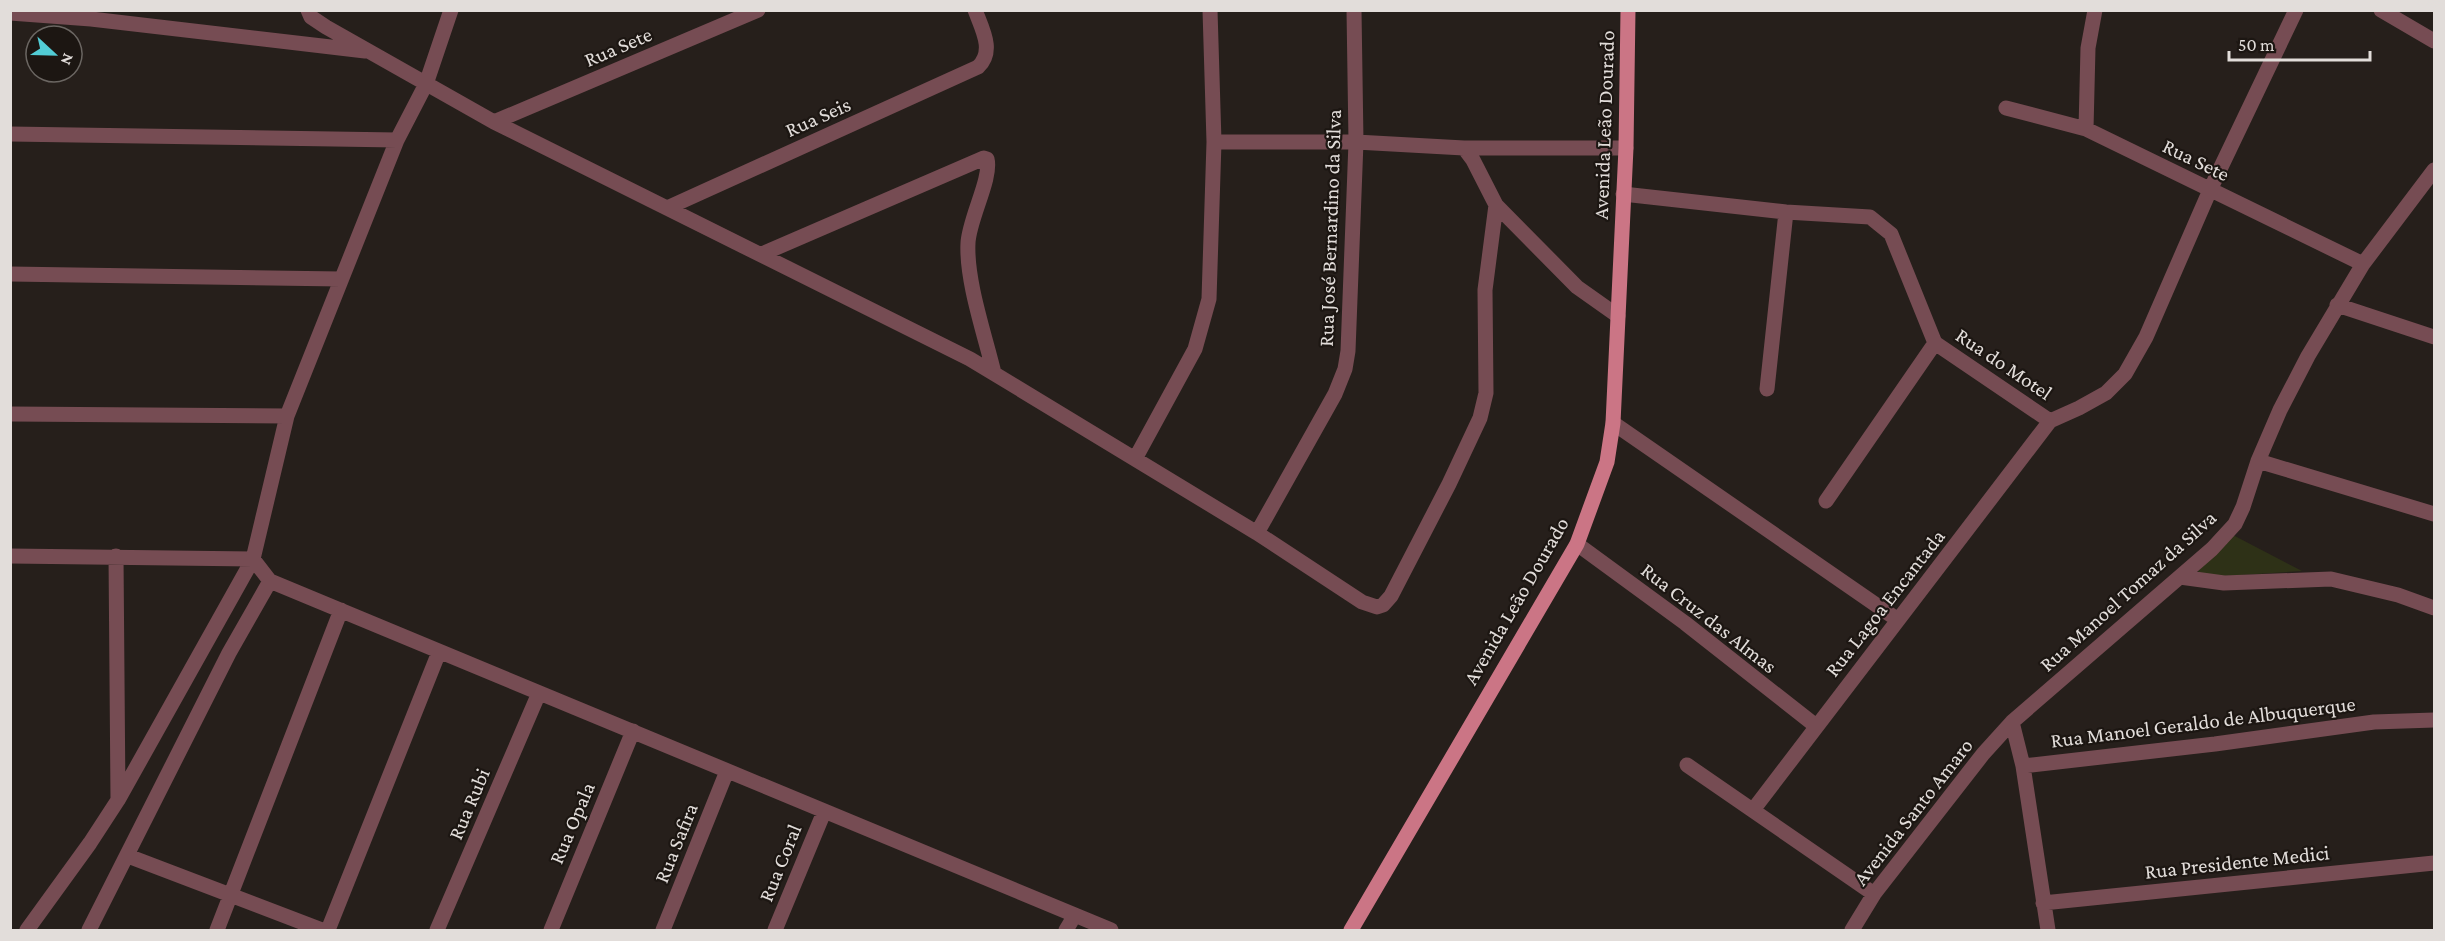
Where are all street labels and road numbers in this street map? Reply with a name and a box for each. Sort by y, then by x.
street label: Rua Sete [581,22,655,72]
street label: Avenida Leão Dourado [1589,30,1619,220]
street label: Rua Seis [782,92,854,142]
street label: Rua José Bernardino da Silva [1314,109,1346,347]
street label: Rua Sete [2159,134,2233,186]
street label: Rua do Motel [1951,323,2057,405]
street label: Rua Manoel Tomaz da Silva [2035,505,2221,677]
street label: Avenida Leão Dourado [1458,513,1574,689]
street label: Rua Lagoa Encantada [1820,524,1950,681]
street label: Rua Cruz das Almas [1636,558,1782,678]
street label: Rua Manoel Geraldo de Albuquerque [2049,691,2357,753]
street label: Avenida Santo Amaro [1848,734,1978,890]
street label: Rua Rubi [443,764,495,843]
street label: Rua Opala [544,778,600,867]
street label: Rua Safira [649,799,703,886]
street label: Rua Coral [754,821,806,905]
street label: Rua Presidente Medici [2143,840,2331,884]

